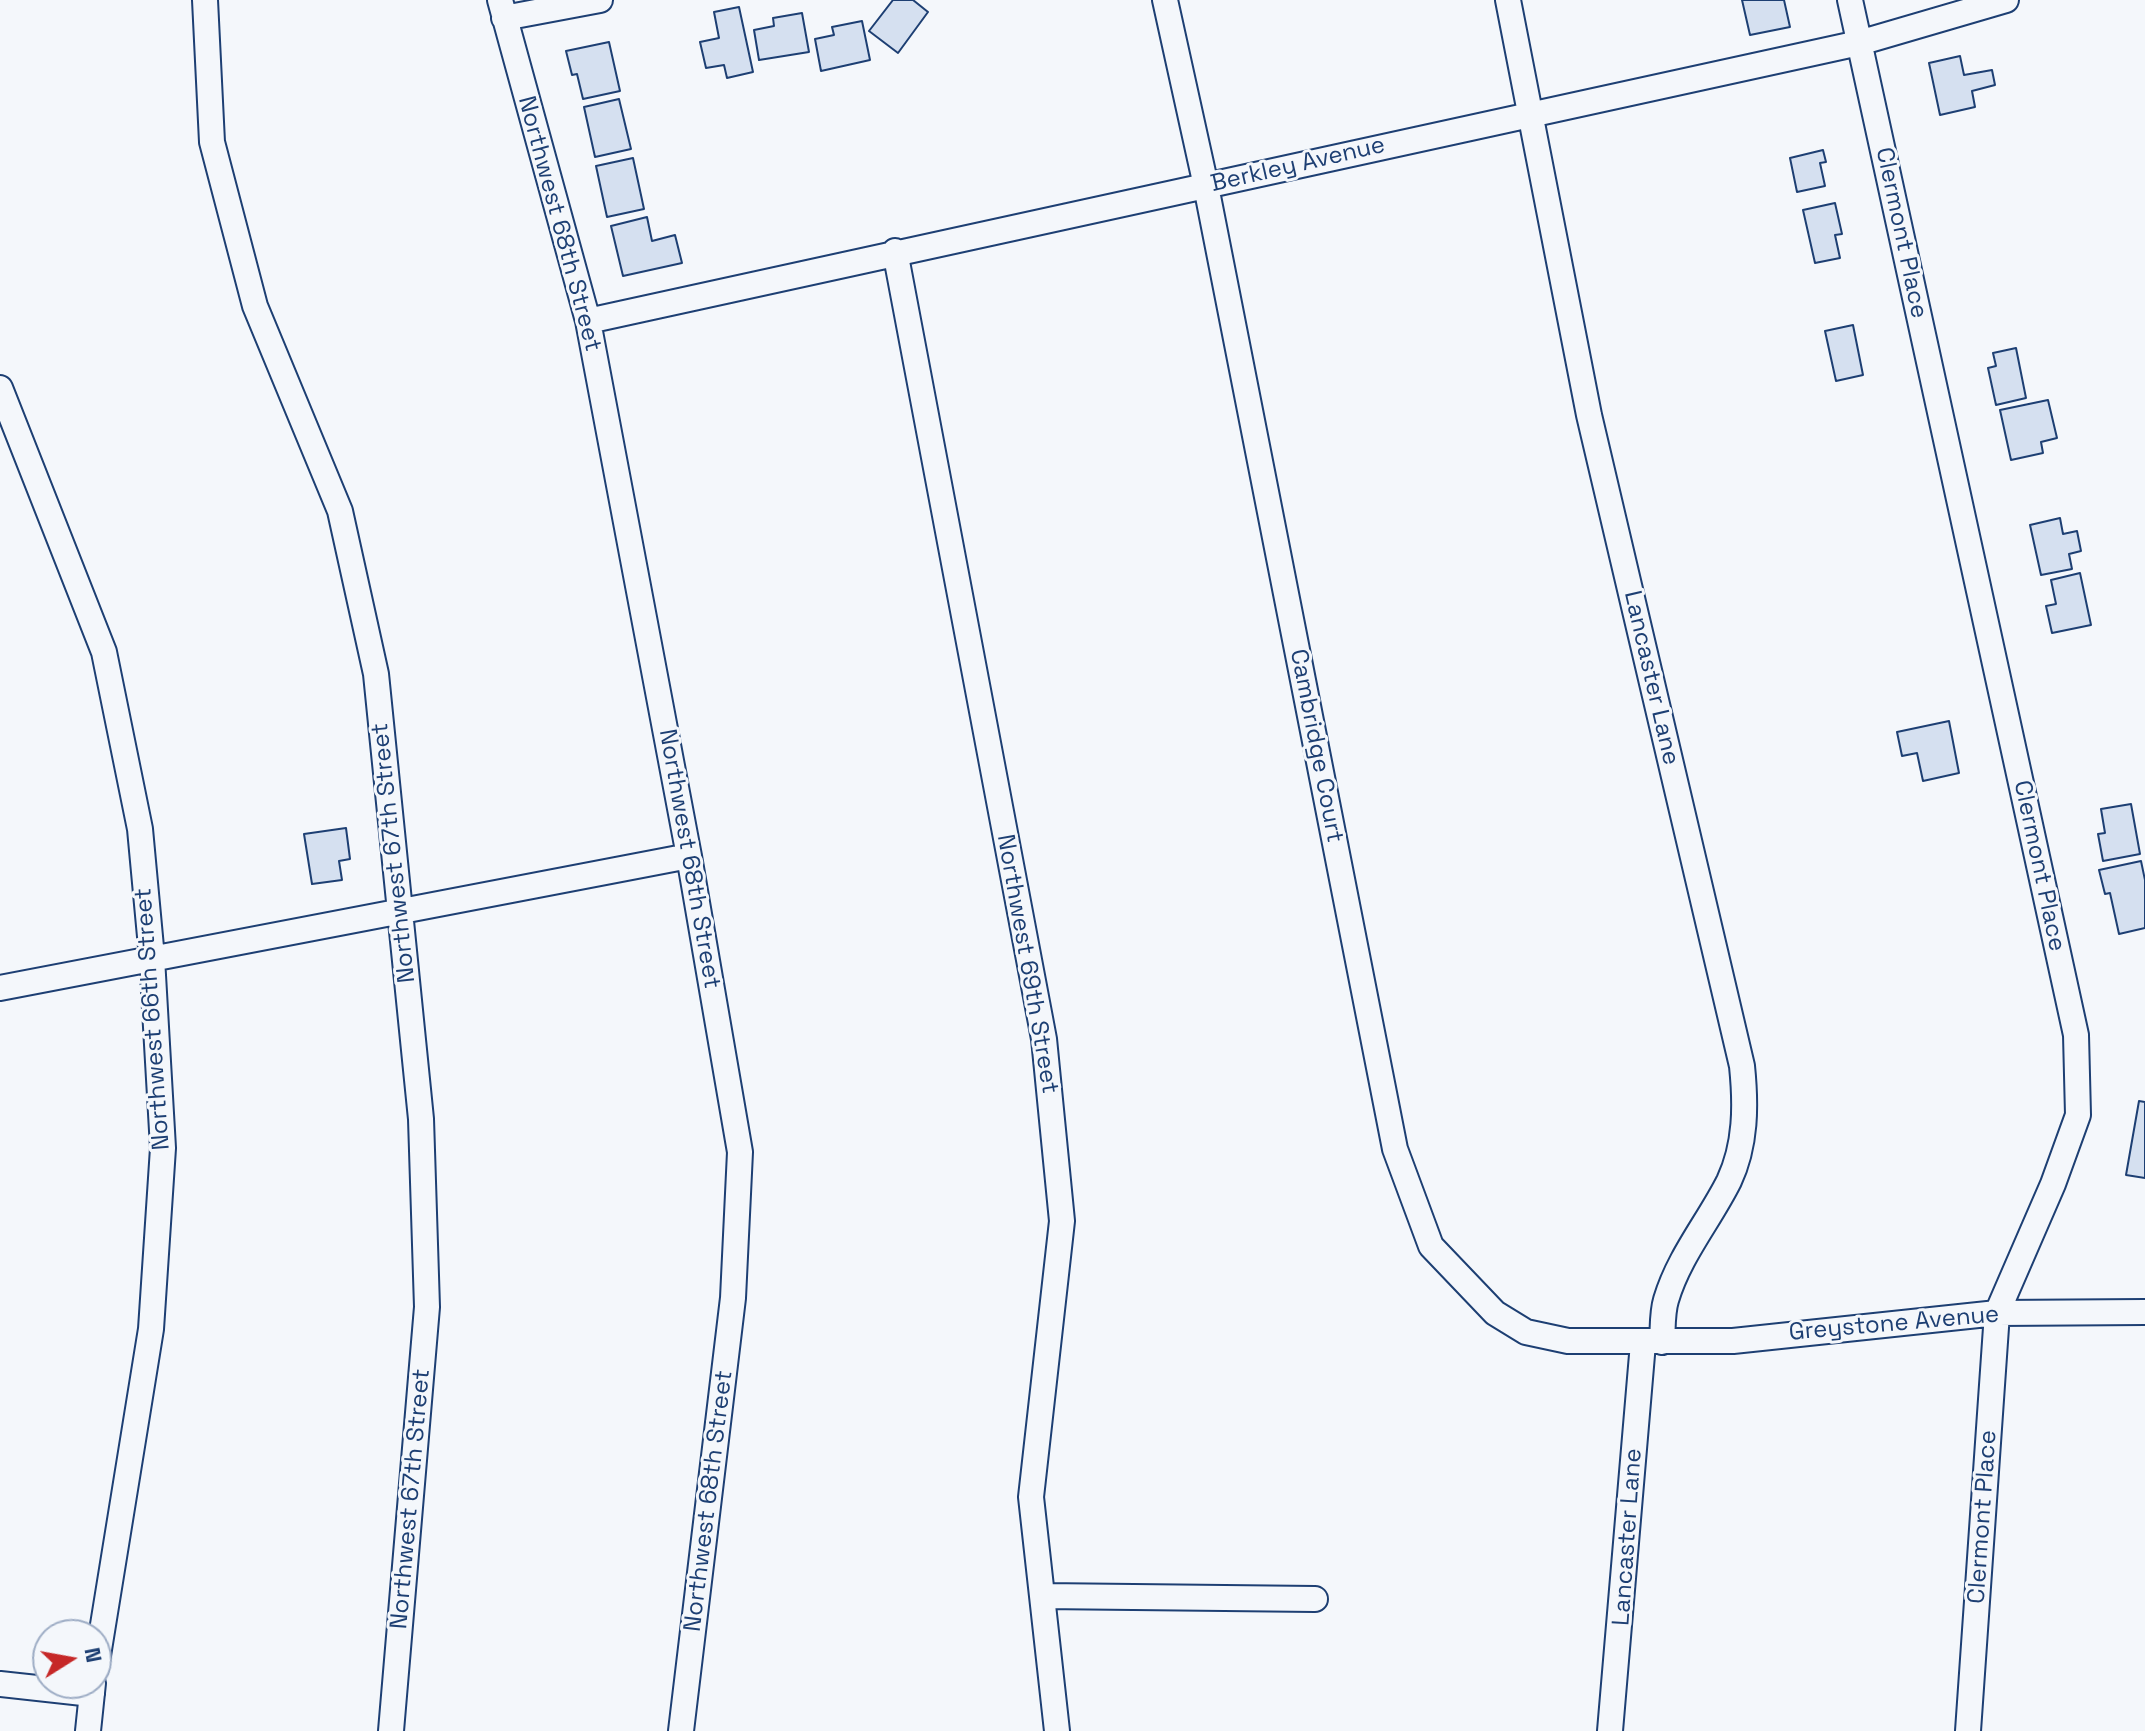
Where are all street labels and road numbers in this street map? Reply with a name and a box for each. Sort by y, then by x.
street label: Northwest 68th Street [511,93,607,355]
street label: Berkley Avenue [1208,131,1388,199]
street label: Clermont Place [1869,145,1933,321]
street label: Lancaster Lane [1617,588,1685,768]
street label: Cambridge Court [1283,647,1349,845]
street label: Northwest 67th Street [366,722,422,984]
street label: Northwest 68th Street [652,727,726,991]
street label: Clermont Place [2007,778,2071,954]
street label: Northwest 69th Street [990,832,1064,1096]
street label: Northwest 66th Street [129,887,177,1151]
street label: Greystone Avenue [1788,1300,2000,1348]
street label: Northwest 67th Street [385,1368,437,1630]
street label: Northwest 68th Street [679,1369,739,1633]
street label: Clermont Place [1963,1429,2003,1605]
street label: Lancaster Lane [1607,1447,1649,1627]

